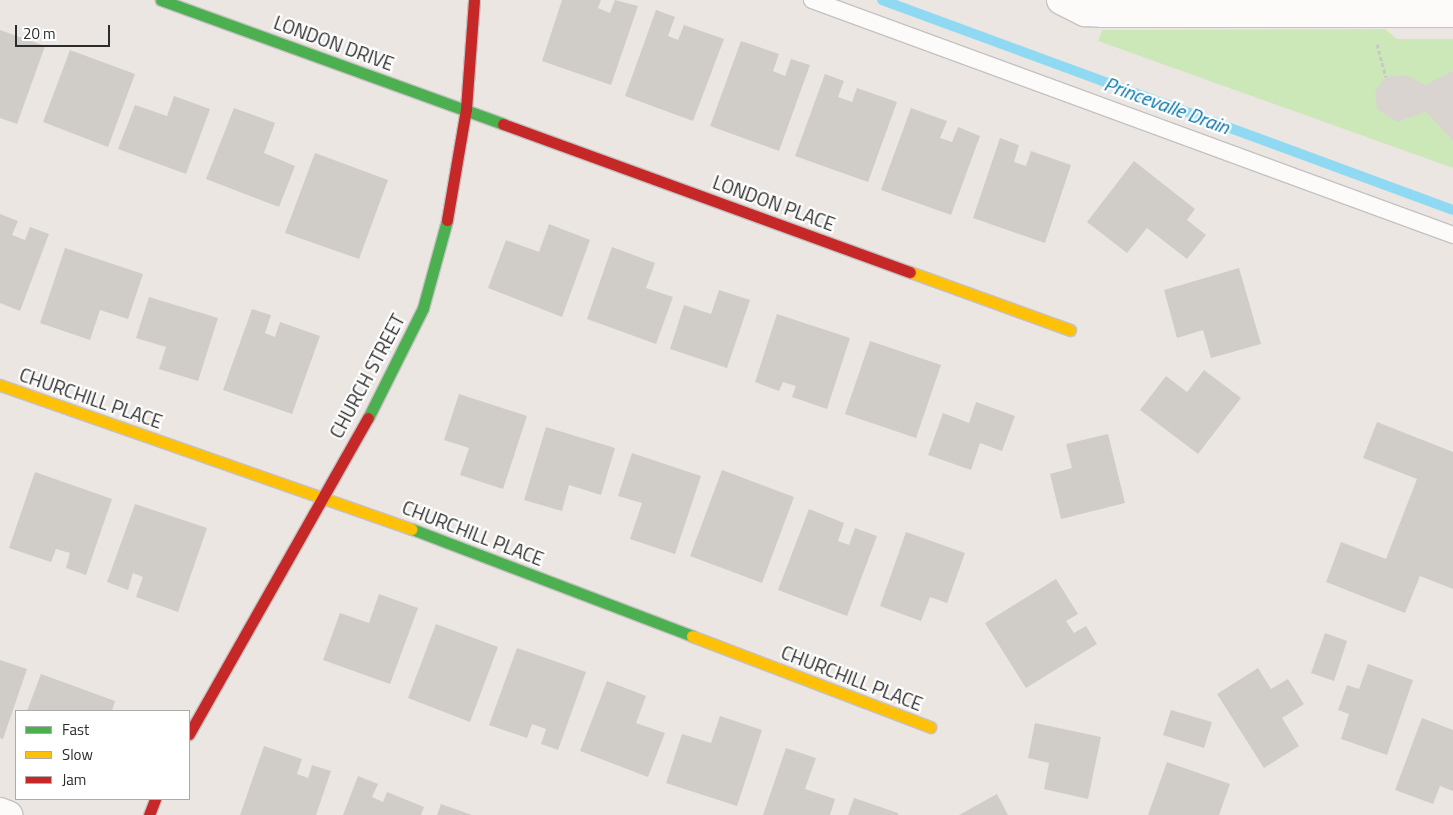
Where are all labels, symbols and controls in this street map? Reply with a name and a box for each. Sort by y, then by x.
street label: LONDON DRIVE [271,11,397,75]
scale bar [18,15,112,47]
text: 20 m [23,22,56,45]
water label: Princevalle Drain [1101,71,1233,139]
street label: LONDON PLACE [710,170,838,236]
street label: CHURCH STREET [325,310,409,442]
street label: CHURCHILL PLACE [17,363,165,433]
street label: CHURCHILL PLACE [399,496,547,570]
street label: CHURCHILL PLACE [778,641,926,715]
legend [15,710,190,800]
text: Fast [62,718,89,741]
text: Slow [62,743,93,766]
text: Jam [62,768,86,791]

